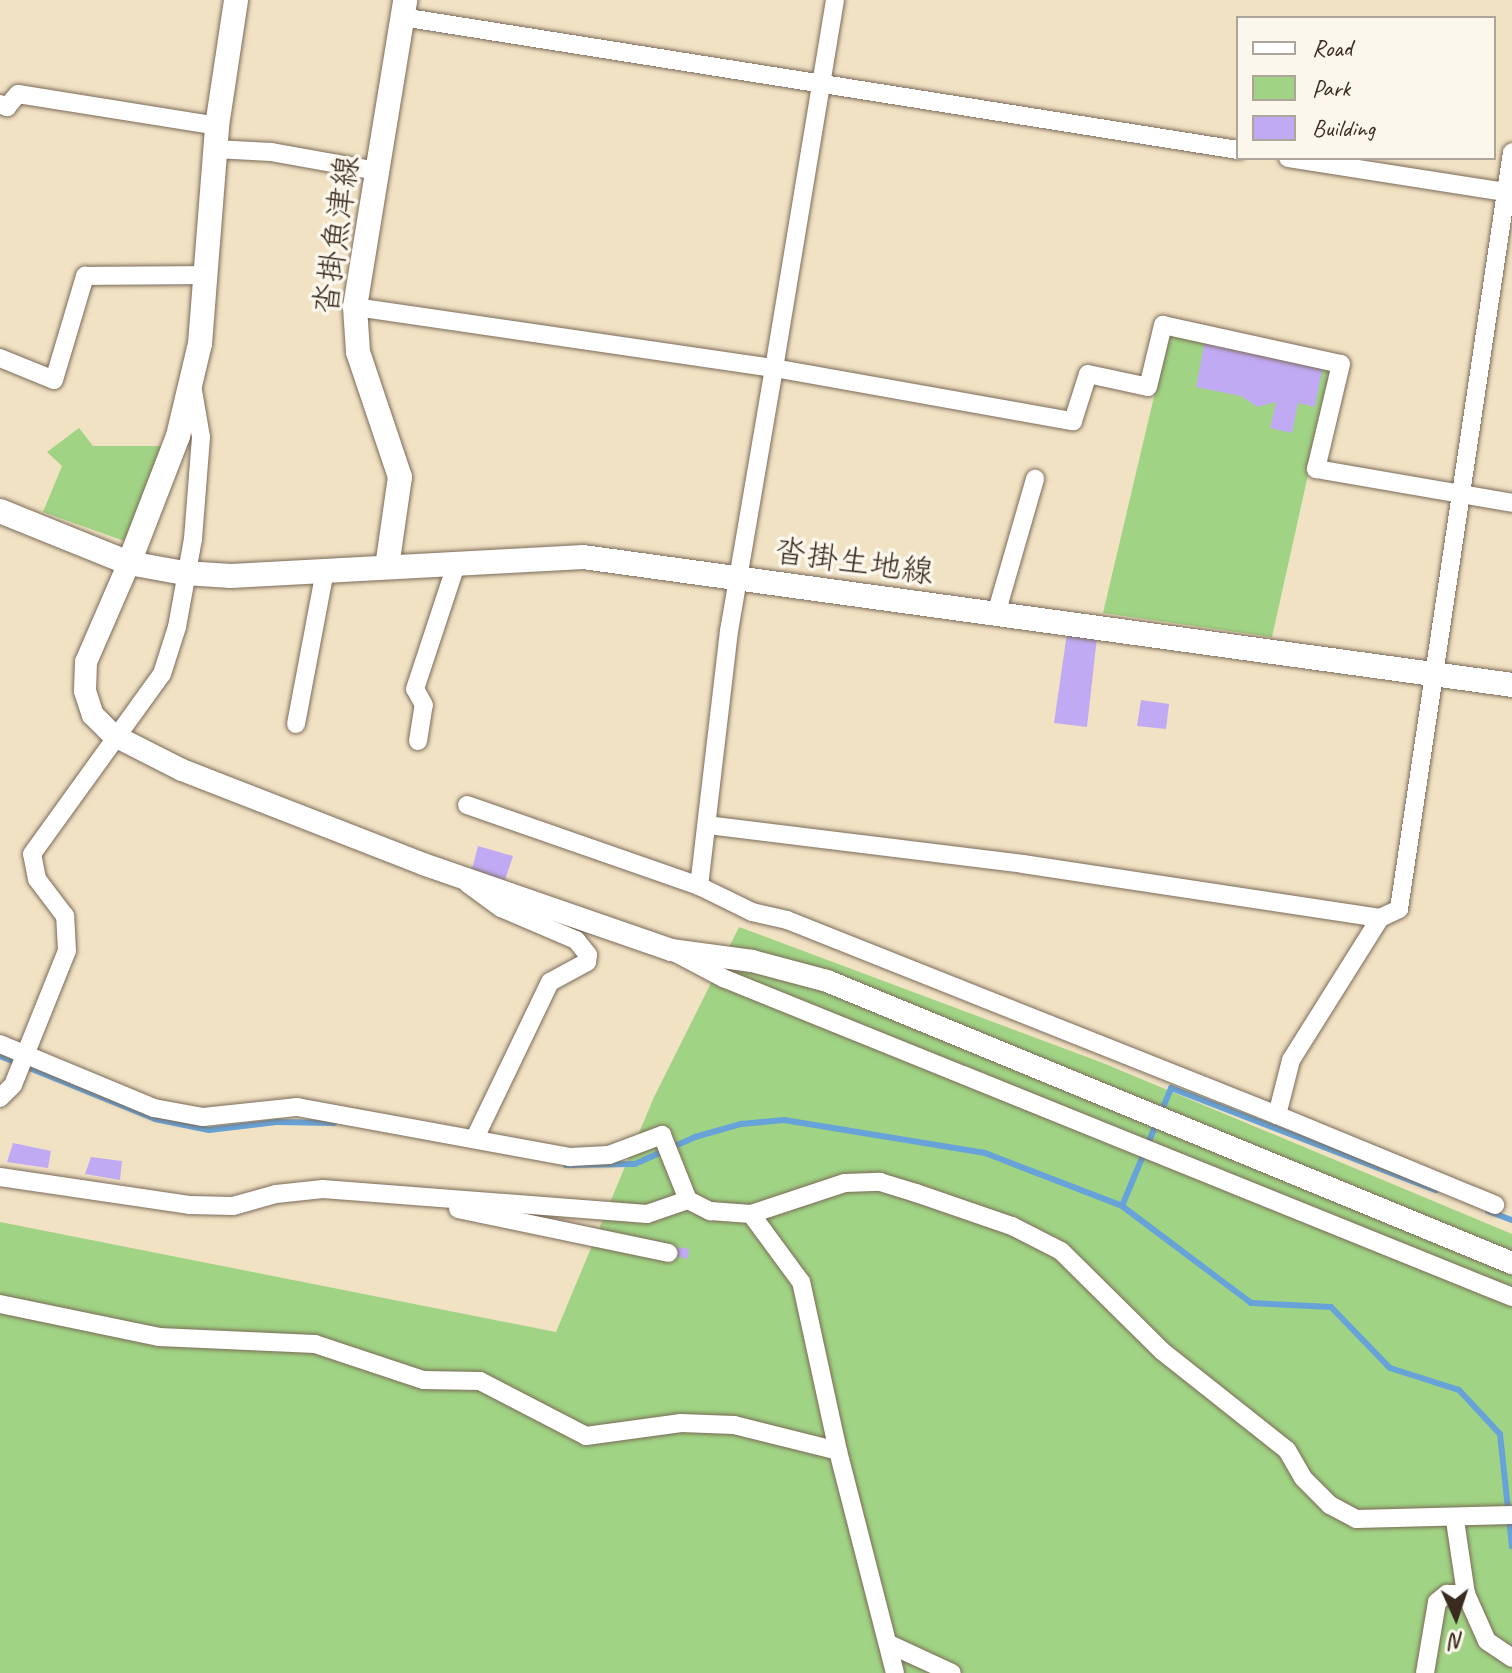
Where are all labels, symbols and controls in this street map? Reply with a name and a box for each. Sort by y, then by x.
legend [1236,16,1496,160]
text: Road [1312,33,1352,63]
text: Park [1312,73,1350,103]
text: Building [1312,113,1375,143]
street label: 沓掛魚津線 [307,153,367,317]
street label: 沓掛生地線 [772,532,936,592]
north arrow [1416,1577,1496,1657]
text: N [1450,1627,1465,1655]

